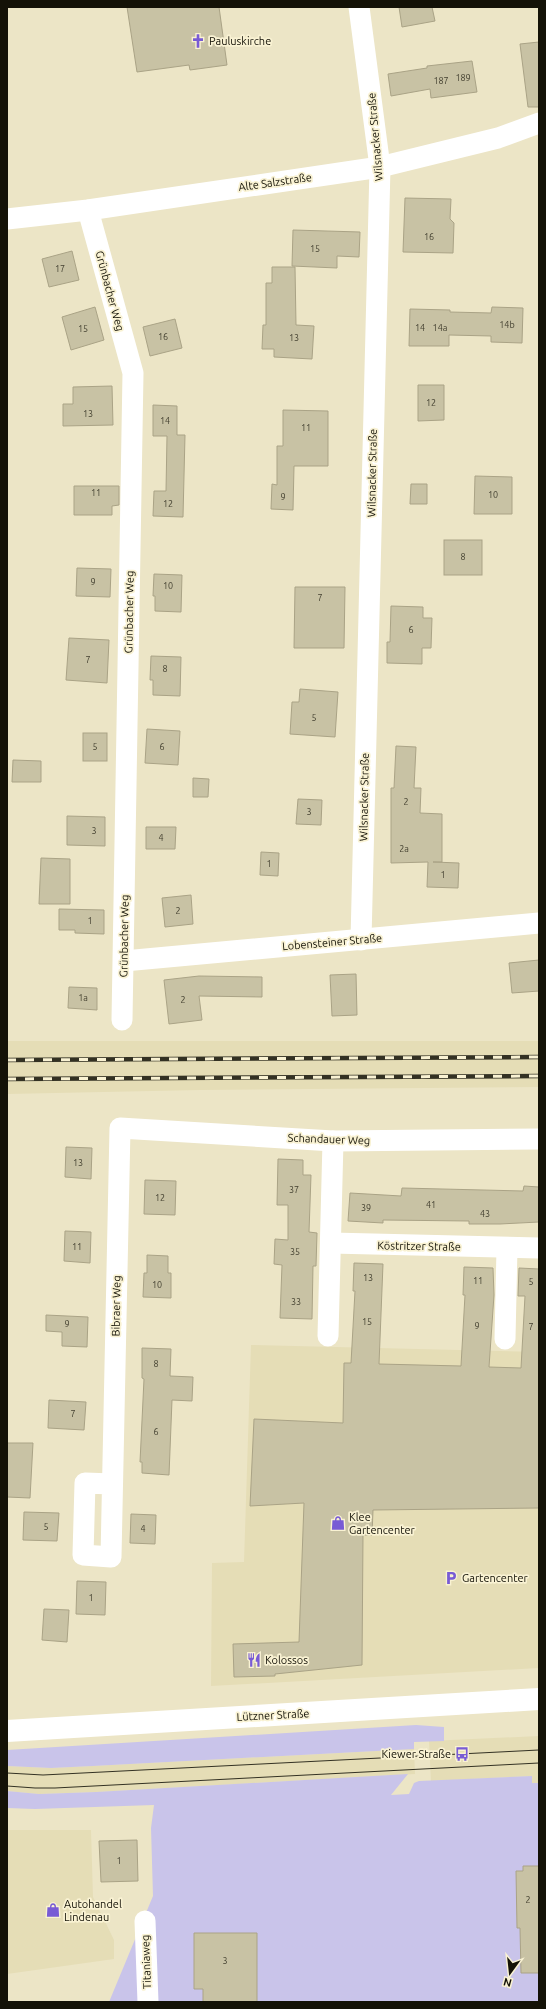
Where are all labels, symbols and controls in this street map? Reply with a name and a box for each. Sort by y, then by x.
church icon: Pauluskirche [190,33,206,49]
place label: Pauluskirche [209,35,271,47]
house number: 189 [455,73,471,83]
house number: 187 [433,76,449,86]
street label: Wilsnacker Straße [365,92,385,182]
street label: Alte Salzstraße [238,171,312,193]
house number: 16 [424,232,434,242]
house number: 15 [310,244,320,254]
street label: Grünbacher Weg [94,250,126,332]
house number: 17 [55,264,65,274]
house number: 14b [499,320,515,330]
house number: 14 [415,323,425,333]
house number: 14a [433,323,447,333]
house number: 15 [78,324,88,334]
house number: 16 [158,332,168,342]
house number: 13 [289,333,299,343]
house number: 12 [426,398,436,408]
house number: 13 [83,409,93,419]
house number: 14 [160,416,170,426]
house number: 11 [301,423,311,433]
street label: Wilsnacker Straße [365,429,379,517]
house number: 11 [91,488,101,498]
house number: 10 [488,490,498,500]
house number: 9 [280,492,286,502]
house number: 12 [163,499,173,509]
house number: 8 [460,552,466,562]
street label: Grünbacher Weg [122,571,136,653]
house number: 9 [90,577,96,587]
house number: 10 [163,581,173,591]
house number: 7 [317,593,323,603]
house number: 6 [408,625,414,635]
house number: 7 [85,655,91,665]
house number: 8 [162,664,168,674]
house number: 5 [311,713,317,723]
house number: 5 [92,742,98,752]
house number: 6 [159,742,165,752]
street label: Wilsnacker Straße [357,753,371,841]
house number: 2 [403,797,409,807]
house number: 3 [306,807,312,817]
house number: 3 [91,826,97,836]
house number: 4 [158,833,164,843]
house number: 2a [399,844,409,854]
house number: 1 [266,859,272,869]
house number: 1 [440,870,446,880]
street label: Grünbacher Weg [117,895,131,977]
house number: 2 [175,906,181,916]
house number: 1 [87,916,93,926]
street label: Lobensteiner Straße [282,932,382,952]
house number: 1a [78,993,88,1003]
house number: 2 [180,995,186,1005]
street label: Schandauer Weg [287,1132,371,1146]
house number: 13 [73,1158,83,1168]
house number: 37 [289,1185,299,1195]
house number: 12 [155,1193,165,1203]
house number: 41 [426,1200,436,1210]
house number: 39 [361,1203,371,1213]
house number: 43 [480,1209,490,1219]
street label: Köstritzer Straße [377,1239,461,1253]
house number: 11 [72,1242,82,1252]
house number: 35 [290,1247,300,1257]
house number: 13 [363,1273,373,1283]
street label: Bibraer Weg [109,1275,123,1337]
house number: 11 [473,1276,483,1286]
house number: 5 [528,1277,534,1287]
house number: 10 [152,1280,162,1290]
house number: 33 [291,1297,301,1307]
house number: 15 [362,1317,372,1327]
house number: 9 [64,1319,70,1329]
house number: 9 [474,1321,480,1331]
house number: 7 [528,1322,534,1332]
house number: 8 [153,1359,159,1369]
house number: 7 [70,1409,76,1419]
house number: 6 [153,1427,159,1437]
place label: Klee Gartencenter [349,1511,416,1536]
shop icon: Klee Gartencenter [330,1515,346,1531]
house number: 5 [43,1522,49,1532]
house number: 4 [140,1524,146,1534]
parking icon: Gartencenter [443,1570,459,1586]
place label: Gartencenter [462,1572,529,1584]
house number: 1 [88,1593,94,1603]
restaurant icon: Kolossos [246,1652,262,1668]
place label: Kolossos [265,1654,308,1666]
street label: Lützner Straße [236,1707,310,1723]
bus stop icon: Kiewer Straße [454,1746,470,1762]
place label: Kiewer Straße [381,1748,451,1760]
house number: 1 [116,1856,122,1866]
house number: 2 [525,1895,531,1905]
place label: Autohandel Lindenau [64,1898,122,1923]
shop icon: Autohandel Lindenau [45,1902,61,1918]
street label: Titaniaweg [139,1935,153,1989]
north arrow [490,1953,530,1993]
house number: 3 [222,1956,228,1966]
text: N [502,1976,513,1990]

